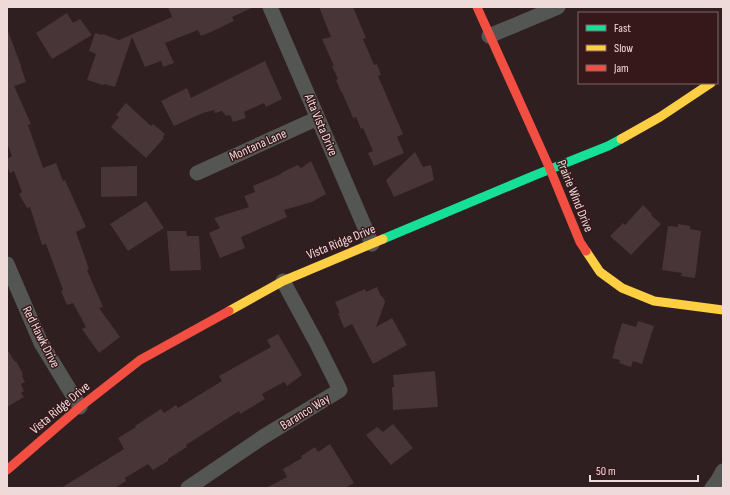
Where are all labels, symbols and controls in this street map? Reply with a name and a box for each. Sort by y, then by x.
legend [578,12,718,84]
text: Fast [614,21,631,36]
text: Slow [614,41,633,56]
text: Jam [613,61,629,76]
street label: Alta Vista Drive [300,91,341,158]
street label: Montana Lane [227,125,289,165]
street label: Prairie Wind Drive [553,158,597,234]
street label: Vista Ridge Drive [304,221,378,263]
street label: Red Hawk Drive [19,303,63,371]
street label: Vista Ridge Drive [27,378,93,438]
street label: Baranco Way [277,390,333,434]
scale bar [590,457,698,483]
text: 50 m [596,464,616,479]

